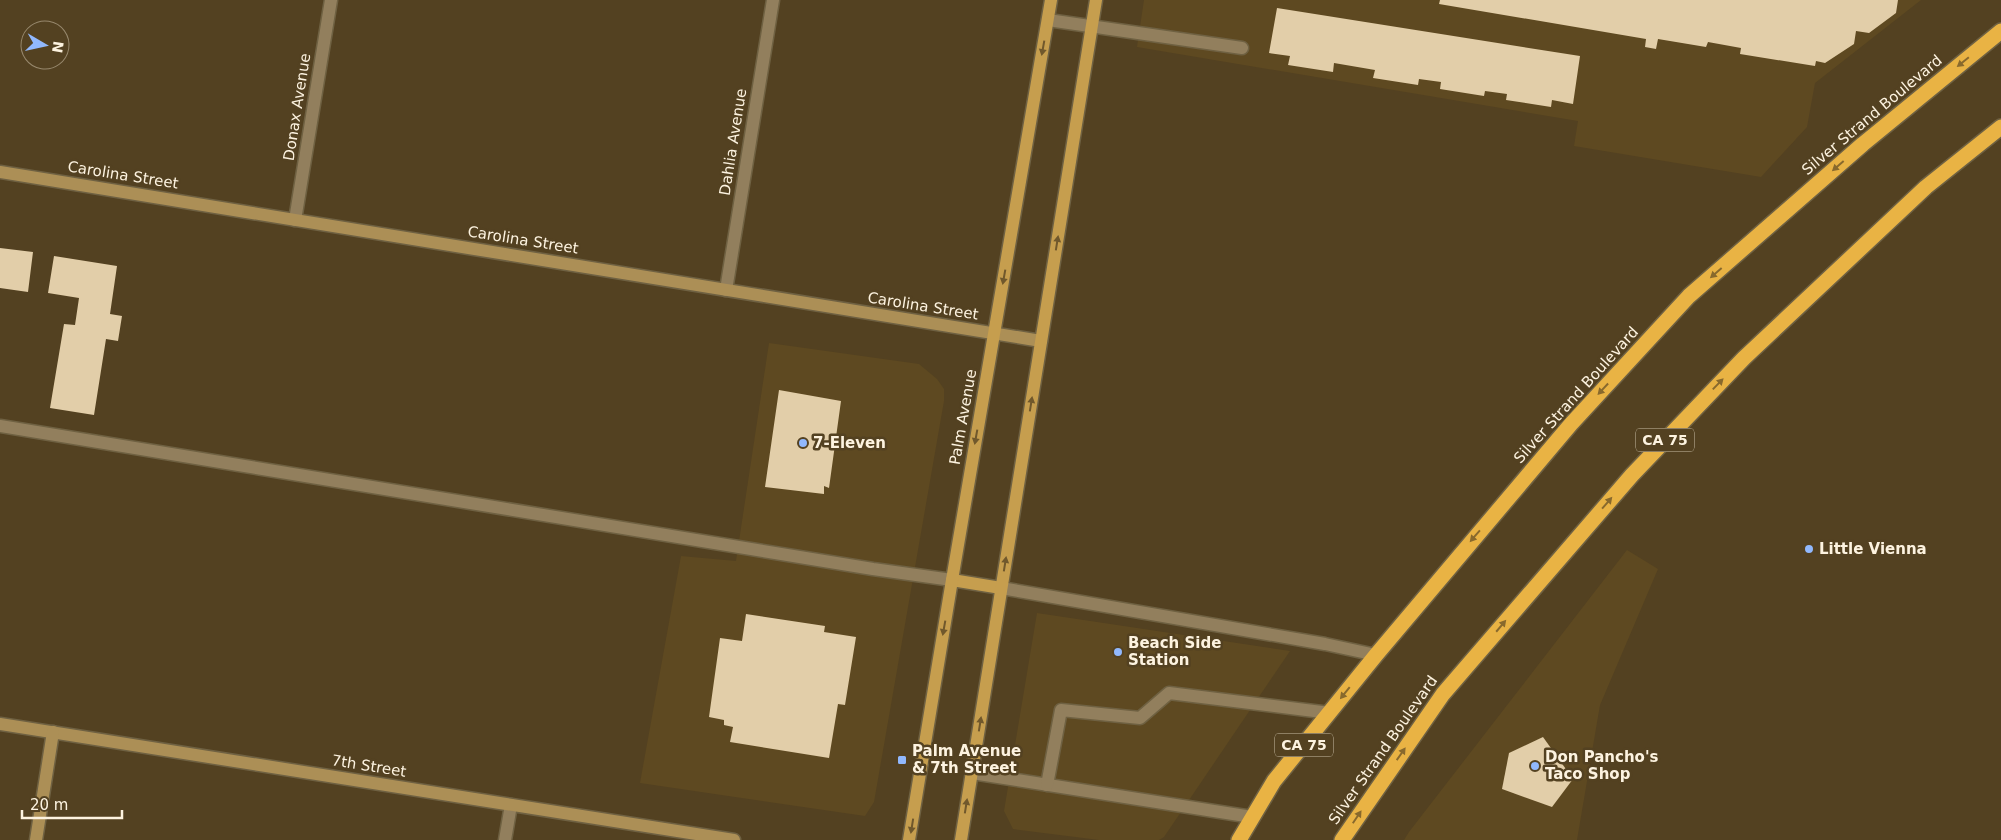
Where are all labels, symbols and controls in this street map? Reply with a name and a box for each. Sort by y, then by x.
north arrow [20,20,70,70]
text: N [49,40,67,54]
one-way arrow [1038,40,1046,56]
street label: Silver Strand Boulevard [1798,51,1946,179]
street label: Donax Avenue [280,52,314,162]
one-way arrow [1957,56,1970,67]
street label: Dahlia Avenue [716,87,750,197]
street label: Carolina Street [66,157,180,193]
one-way arrow [1832,160,1845,171]
street label: Carolina Street [466,222,580,258]
one-way arrow [1053,235,1061,251]
one-way arrow [1709,267,1722,278]
one-way arrow [999,270,1007,286]
street label: Carolina Street [866,288,980,324]
street label: Silver Strand Boulevard [1510,323,1642,467]
street label: Palm Avenue [946,368,980,466]
one-way arrow [1712,379,1724,391]
one-way arrow [1597,383,1609,395]
one-way arrow [1027,395,1035,411]
road number: CA 75 [1636,428,1694,452]
one-way arrow [972,430,980,446]
place label: 7-Eleven [813,434,886,452]
marker: 7-Eleven [797,437,809,449]
one-way arrow [1601,497,1612,509]
one-way arrow [1469,530,1481,542]
place label: Little Vienna [1819,540,1927,558]
marker: Little Vienna [1803,543,1815,555]
one-way arrow [1002,556,1010,572]
one-way arrow [1495,619,1506,632]
one-way arrow [939,620,947,636]
place label: Beach Side Station [1128,634,1221,669]
marker: Beach Side Station [1112,646,1124,658]
street label: Silver Strand Boulevard [1325,672,1441,828]
one-way arrow [1340,686,1351,699]
one-way arrow [976,716,984,732]
road number: CA 75 [1275,734,1333,756]
place label: Palm Avenue & 7th Street [912,742,1021,777]
one-way arrow [1396,747,1406,761]
place label: Don Pancho's Taco Shop [1545,748,1659,783]
street label: 7th Street [330,751,408,781]
marker: Palm Avenue & 7th Street [896,754,908,766]
marker: Don Pancho's Taco Shop [1529,760,1541,772]
scale bar [22,788,122,820]
text: 20 m [30,796,68,814]
one-way arrow [963,798,971,814]
one-way arrow [1352,810,1362,824]
one-way arrow [907,818,915,834]

